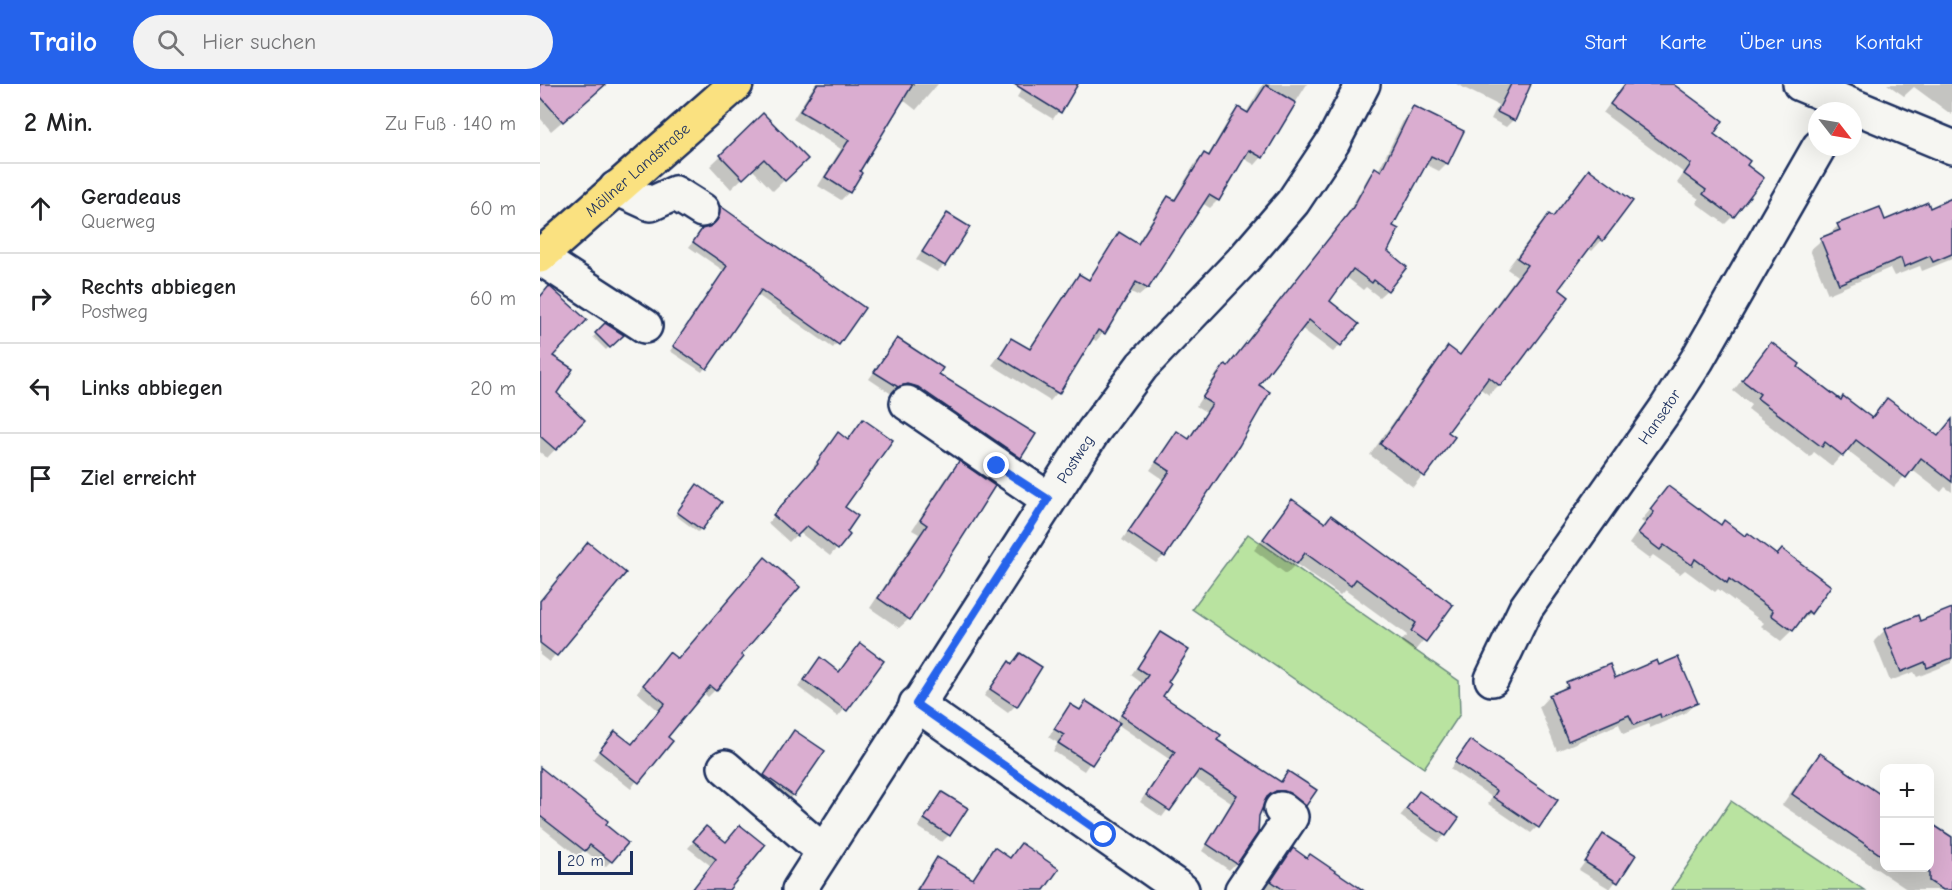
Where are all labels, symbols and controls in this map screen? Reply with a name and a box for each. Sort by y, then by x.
search box [133,15,553,69]
text: Trailo [30,26,97,58]
icon: search [154,26,187,59]
text: Hier suchen [202,29,316,55]
text: Start [1584,30,1627,54]
text: Karte [1660,30,1706,54]
text: Über uns [1739,30,1822,54]
text: Kontakt [1855,30,1922,54]
north arrow [1808,102,1862,156]
text: 2 Min. [24,108,92,138]
text: Zu Fuß · 140 m [385,112,516,135]
street label: Möllner Landstraße [582,120,694,221]
text: Geradeaus [81,184,181,210]
icon: ahead [24,192,57,225]
text: 60 m [470,197,516,220]
text: Querweg [81,210,156,233]
text: Rechts abbiegen [81,274,236,300]
icon: right [24,282,57,315]
text: 60 m [470,287,516,310]
text: Postweg [81,300,148,323]
icon: left [24,372,57,405]
text: Links abbiegen [81,375,223,401]
text: 20 m [470,377,516,400]
street label: Hansetor [1635,386,1685,448]
street label: Postweg [1054,432,1098,487]
route end [983,452,1009,478]
icon: arrive [24,462,57,495]
text: Ziel erreicht [81,465,196,491]
map controls [1880,764,1934,872]
button: + [1880,764,1934,818]
button: − [1880,818,1934,872]
route start [1090,821,1116,847]
scale bar [558,848,633,876]
text: 20 m [567,852,604,870]

